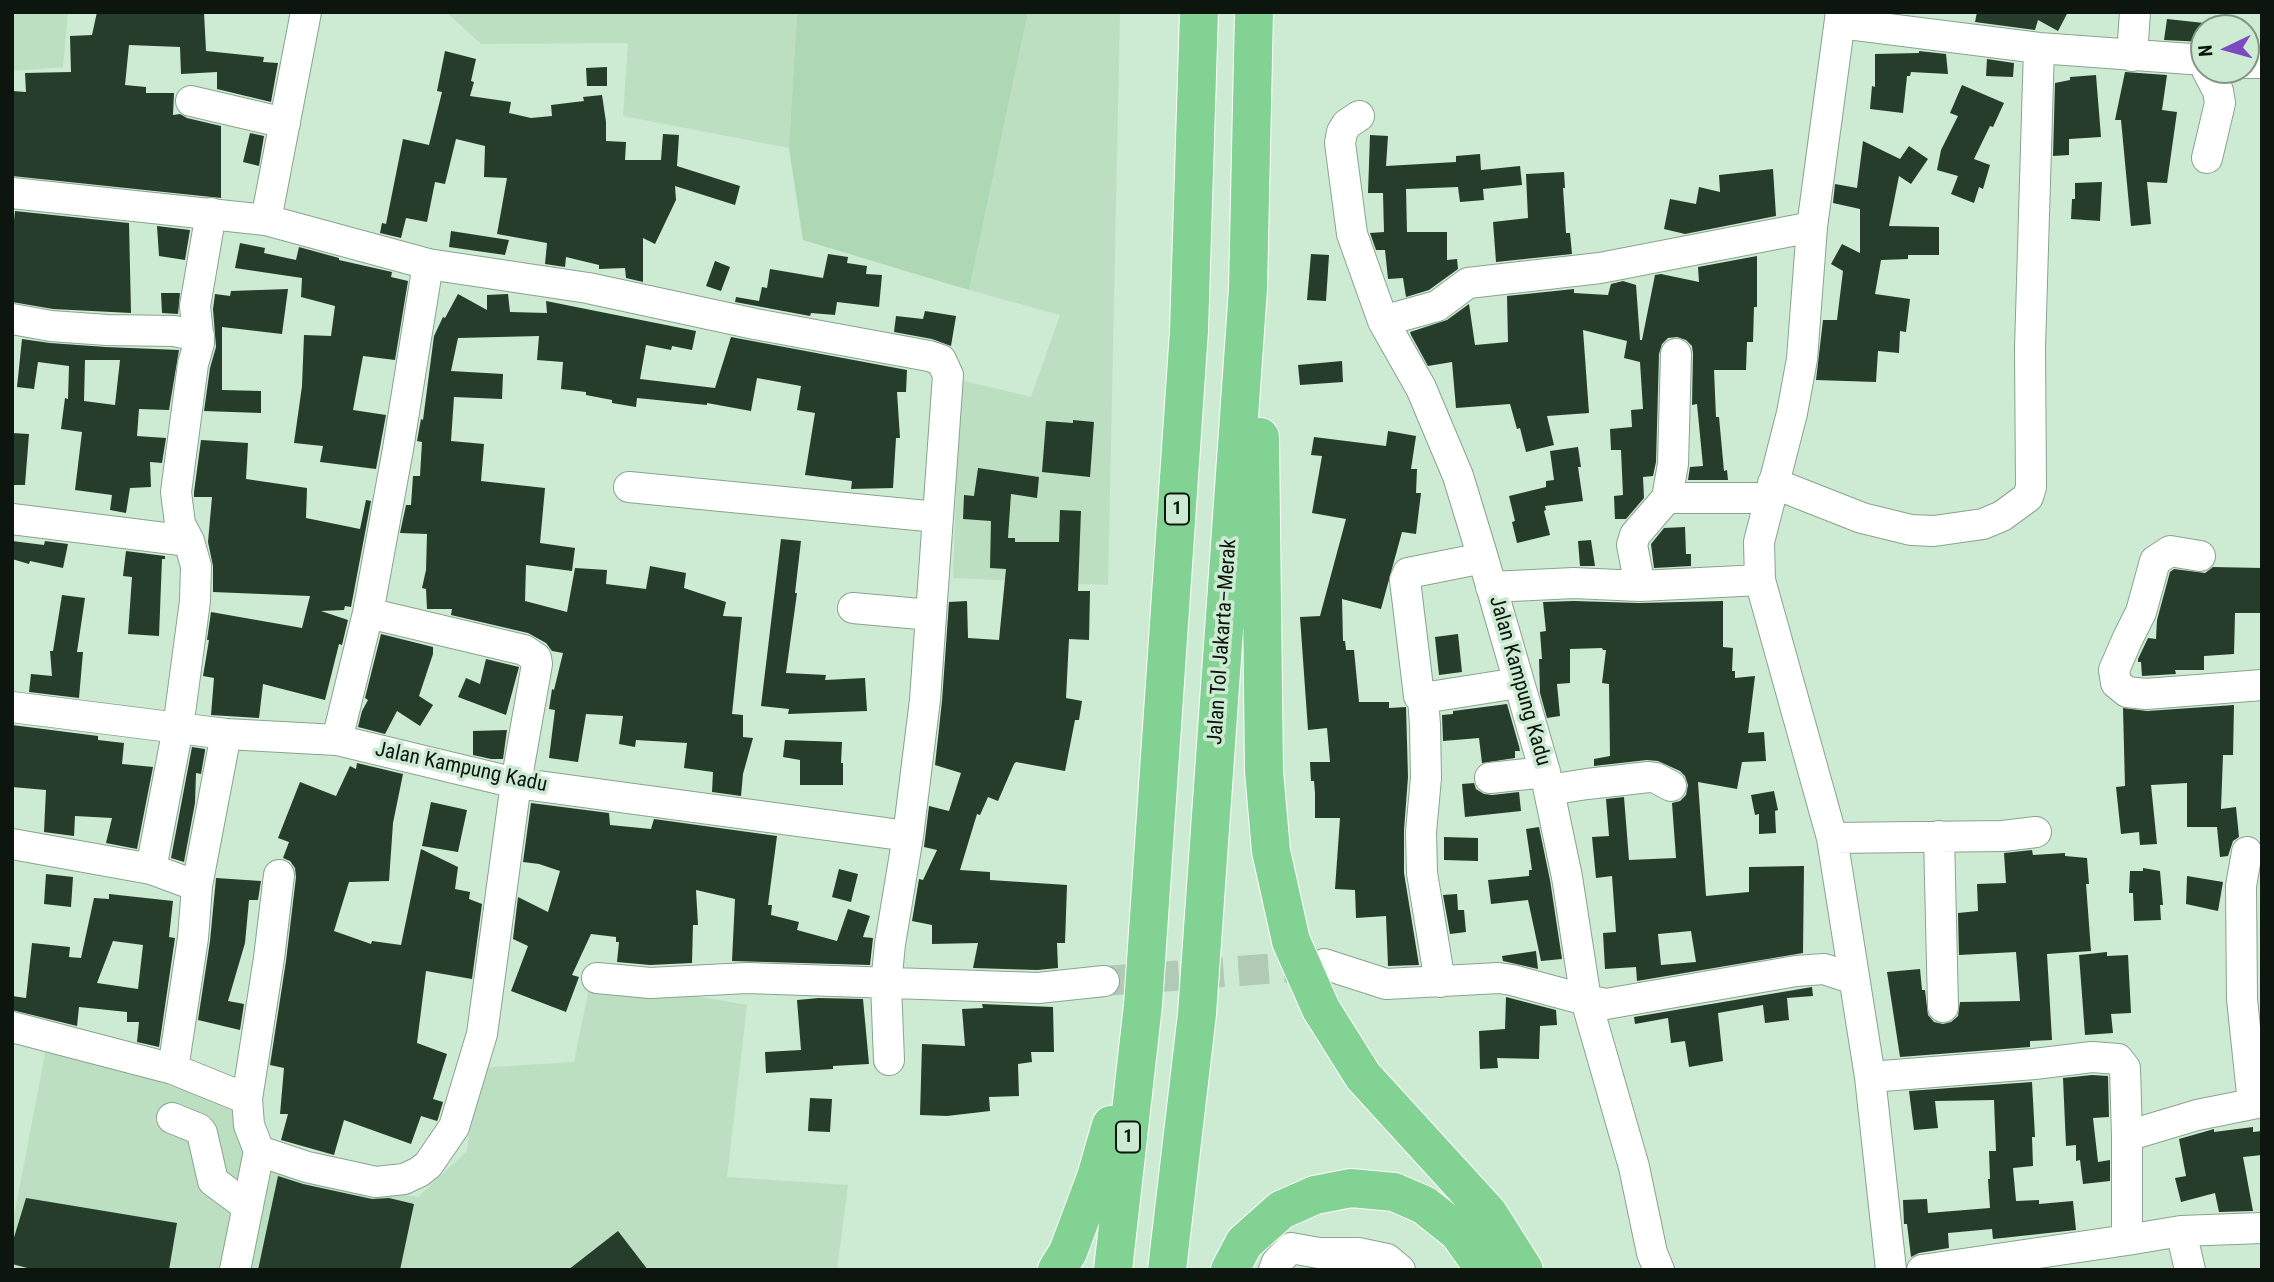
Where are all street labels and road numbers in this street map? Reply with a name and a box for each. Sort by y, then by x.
road number: 1 [1165,494,1189,524]
street label: Jalan Tol Jakarta–Merak [1203,538,1243,746]
street label: Jalan Kampung Kadu [1483,593,1555,769]
street label: Jalan Kampung Kadu [373,737,549,799]
road number: 1 [1116,1121,1140,1152]

